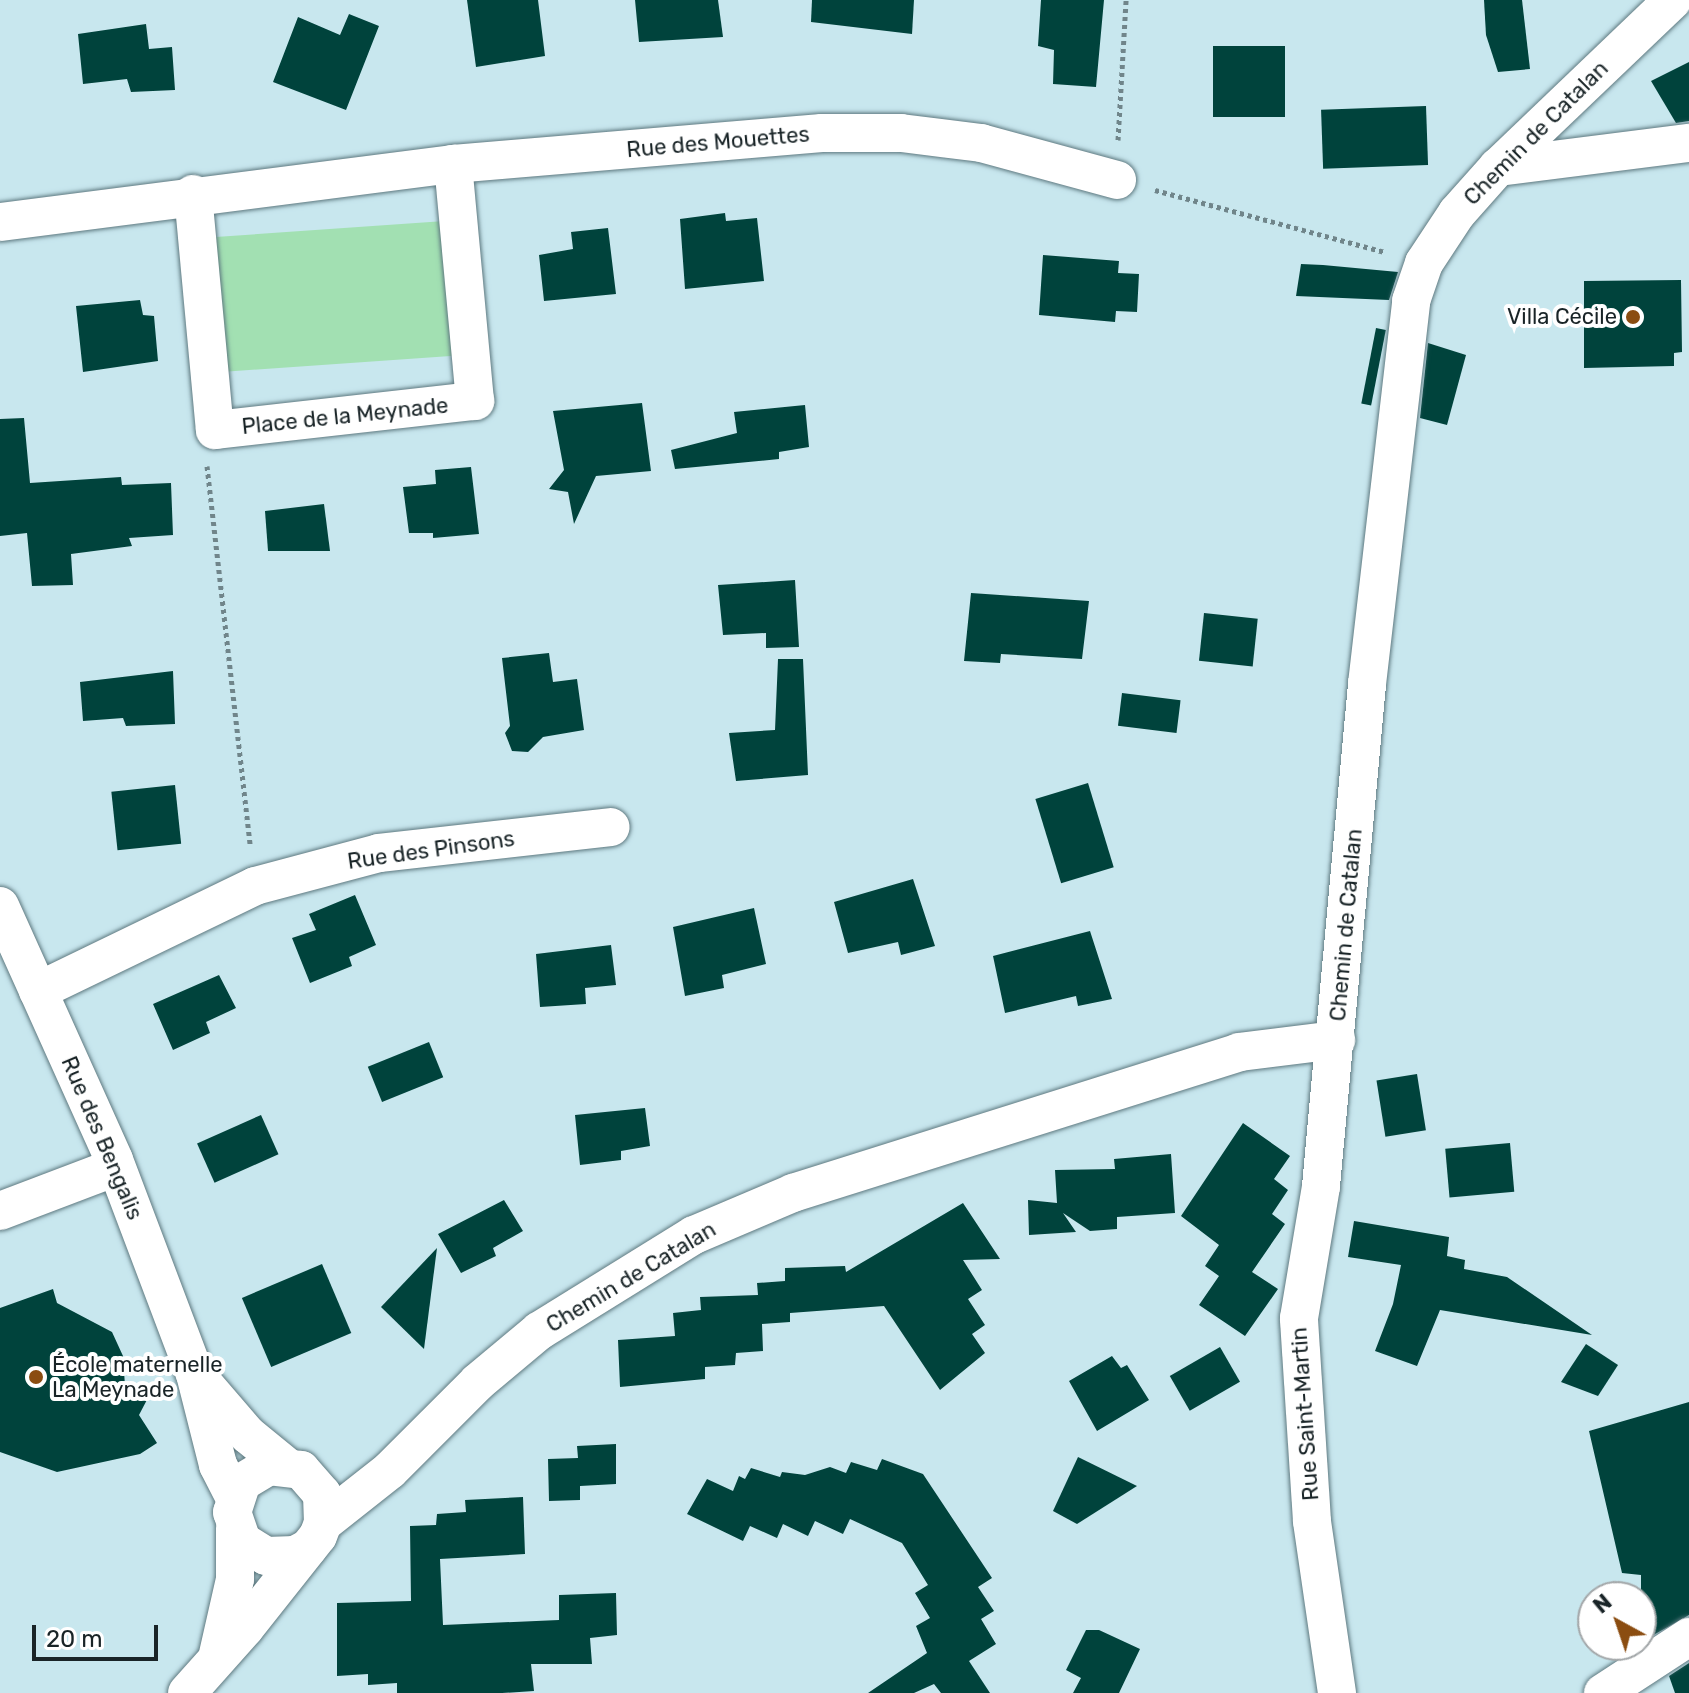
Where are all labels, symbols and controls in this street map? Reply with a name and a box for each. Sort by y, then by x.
street label: Chemin de Catalan [1458,55,1614,211]
street label: Rue des Mouettes [625,121,811,163]
place label: Villa Cécile [1507,304,1617,330]
marker: Villa Cécile [1624,308,1642,326]
street label: Place de la Meynade [240,392,450,440]
street label: Rue des Pinsons [346,825,516,875]
street label: Chemin de Catalan [1324,828,1368,1022]
street label: Rue des Bengalis [56,1052,148,1224]
street label: Chemin de Catalan [541,1216,721,1338]
street label: Rue Saint-Martin [1286,1326,1324,1502]
place label: École maternelle La Meynade [52,1351,223,1402]
marker: École maternelle La Meynade [27,1368,45,1386]
north arrow [1577,1581,1657,1661]
text: N [1588,1588,1617,1619]
scale bar [36,1609,162,1659]
text: 20 m [46,1625,103,1653]

